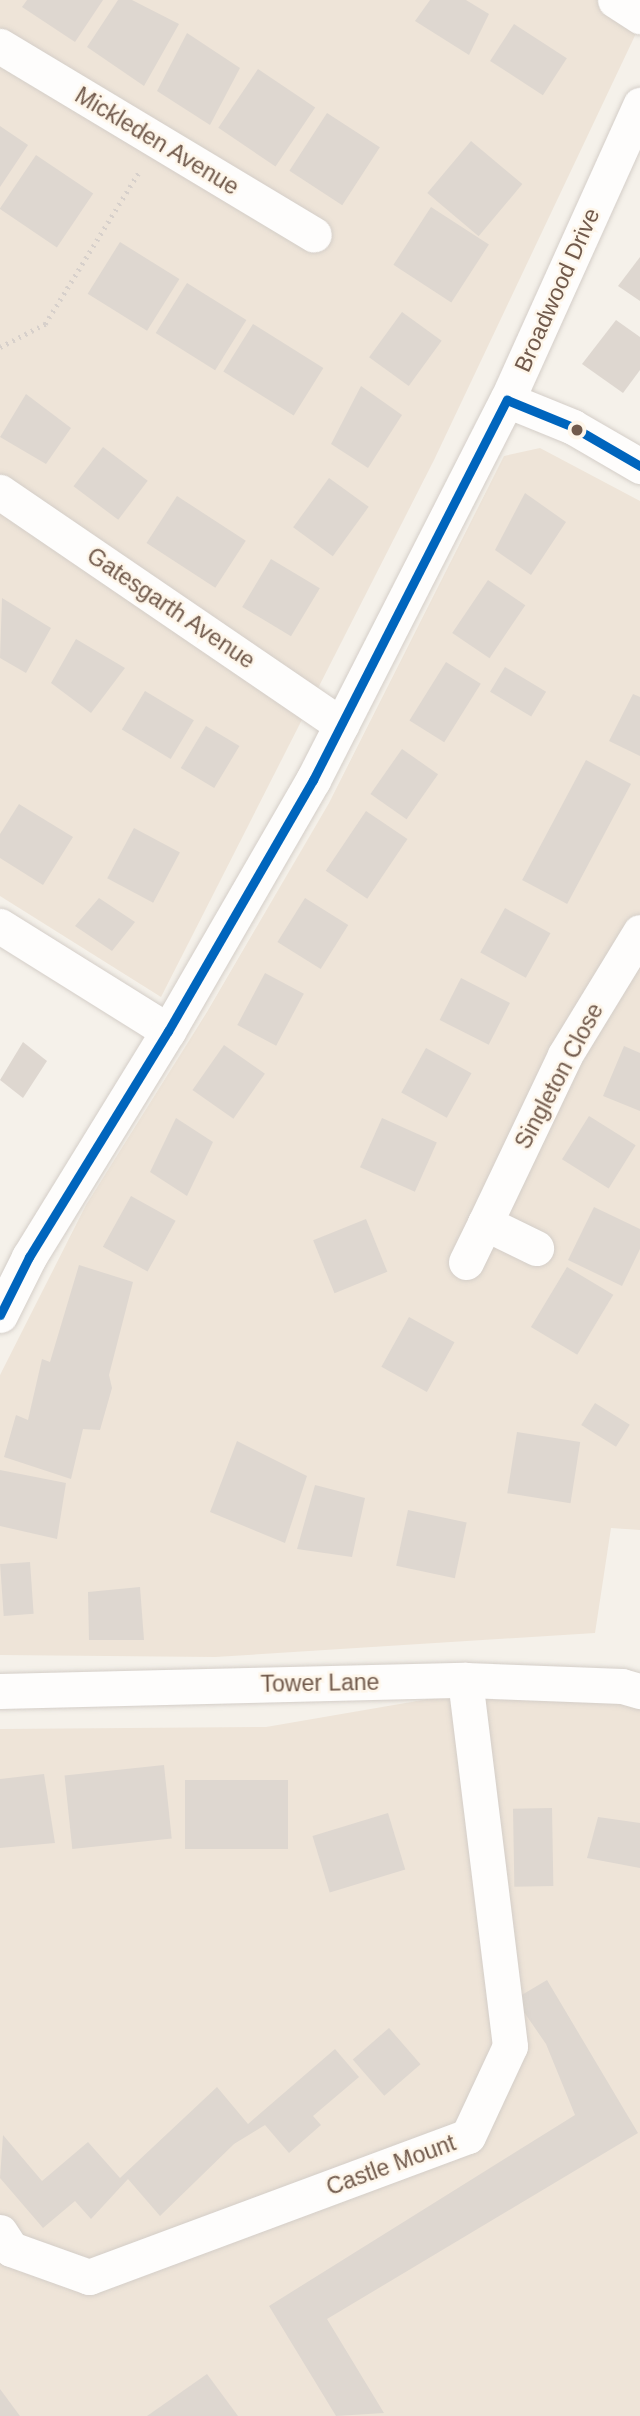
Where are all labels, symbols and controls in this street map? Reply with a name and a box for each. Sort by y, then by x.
street label: Mickleden Avenue [70,81,244,201]
street label: Broadwood Drive [509,204,605,376]
unlabelled marker [570,423,584,437]
street label: Gatesgarth Avenue [81,541,261,675]
street label: Singleton Close [509,998,609,1154]
street label: Tower Lane [260,1668,380,1698]
street label: Castle Mount [323,2129,459,2201]

